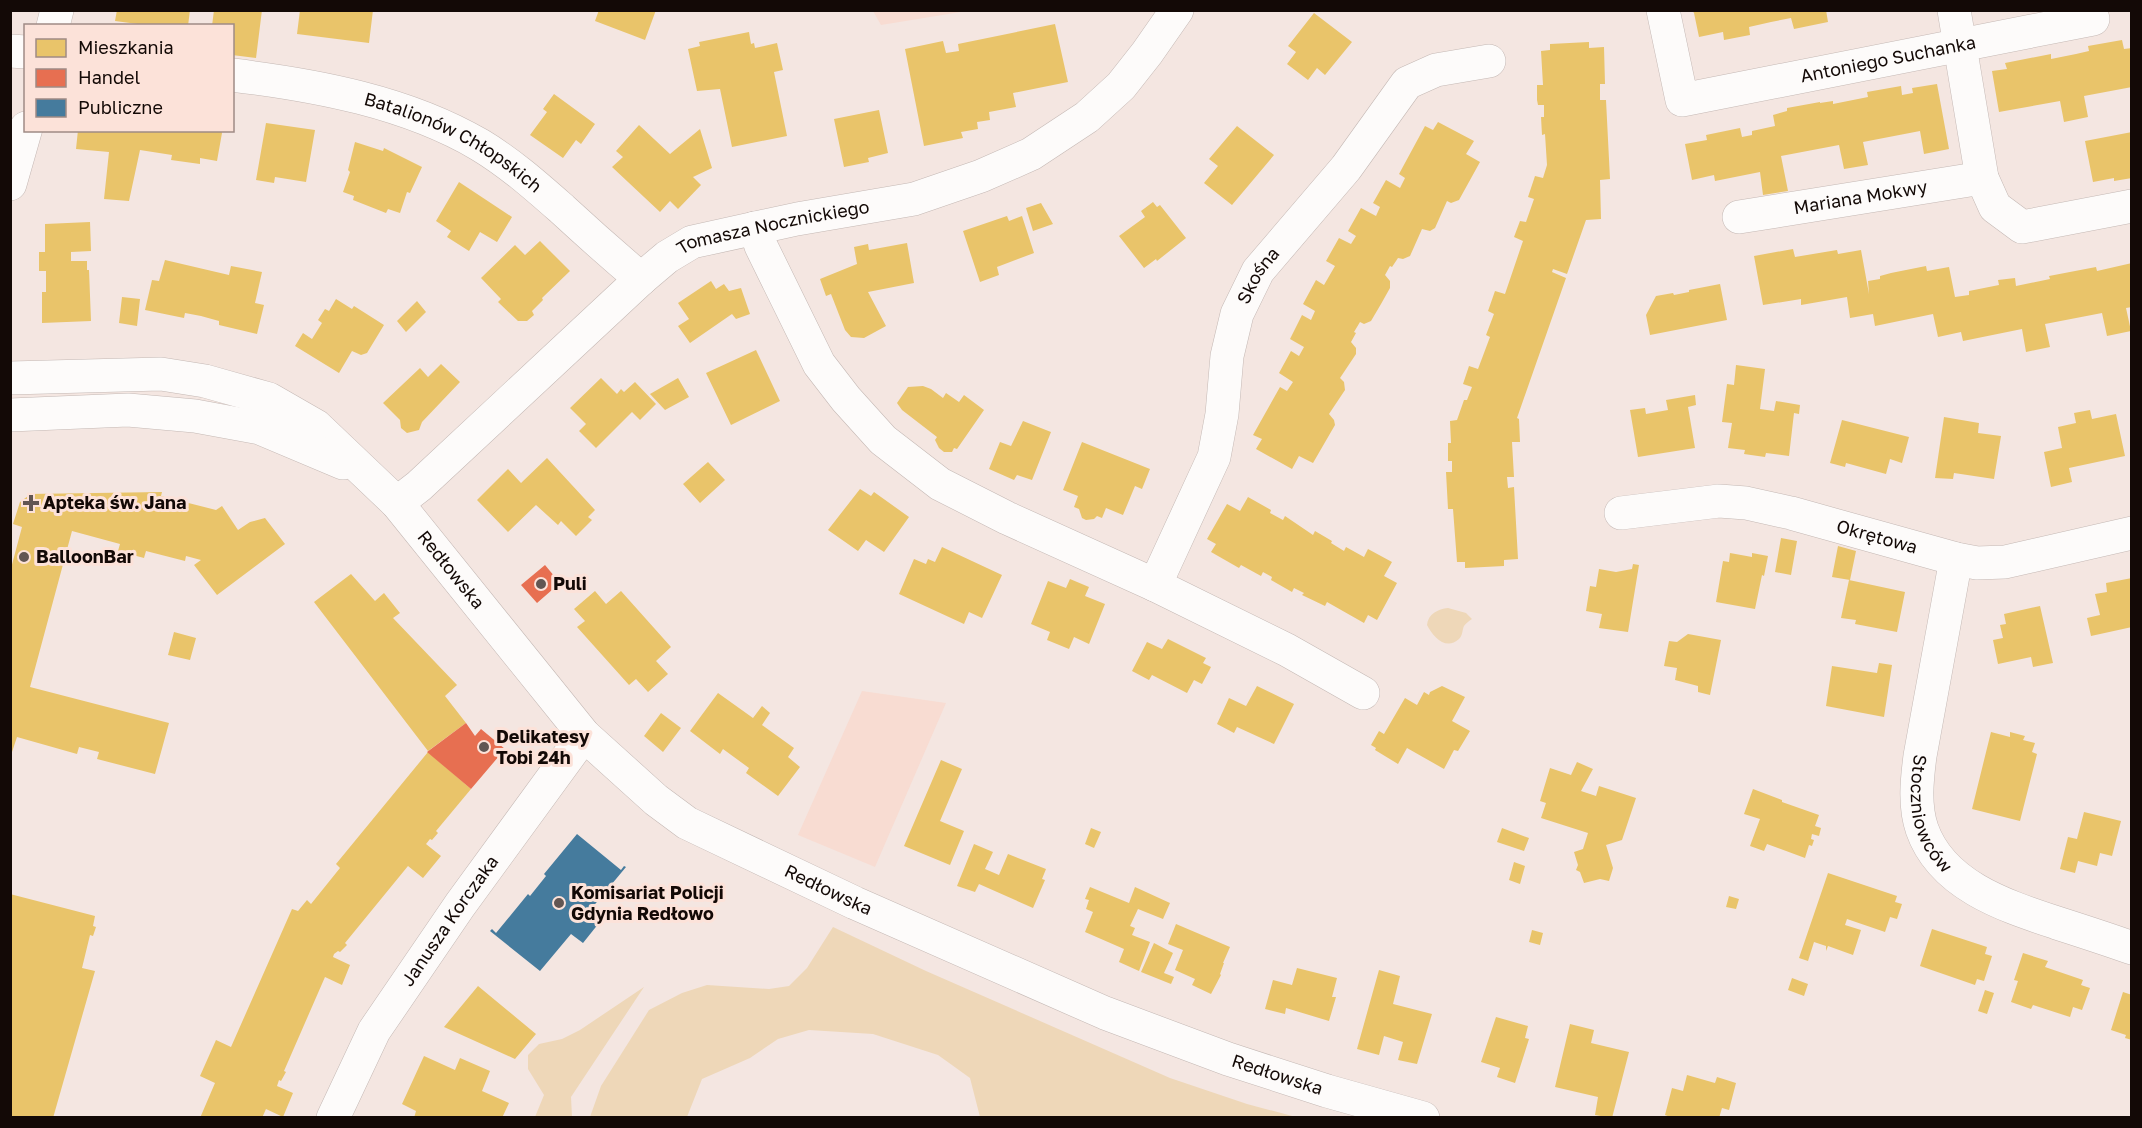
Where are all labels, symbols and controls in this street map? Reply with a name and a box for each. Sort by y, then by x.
legend [24,24,234,132]
street label: Antoniego Suchanka [1798,30,1978,86]
text: Mieszkania [78,36,174,58]
text: Handel [78,66,140,88]
street label: Batalionów Chłopskich [362,87,547,197]
text: Publiczne [78,96,163,118]
street label: Mariana Mokwy [1792,175,1929,218]
street label: Tomasza Nocznickiego [672,195,871,259]
street label: Skośna [1232,242,1284,307]
place label: Apteka św. Jana [43,491,186,513]
marker: Apteka św. Jana [24,496,38,510]
street label: Okrętowa [1834,514,1920,558]
street label: Redłowska [414,526,490,613]
place label: BalloonBar [36,545,134,567]
marker: BalloonBar [17,550,31,564]
place label: Puli [553,572,587,594]
marker: Puli [534,577,548,591]
place label: Delikatesy Tobi 24h [496,725,590,768]
marker: Delikatesy Tobi 24h [477,740,491,754]
street label: Stoczniowców [1907,753,1958,877]
street label: Janusza Korczaka [396,851,503,990]
street label: Redłowska [781,859,876,919]
place label: Komisariat Policji Gdynia Redłowo [571,881,724,924]
marker: Komisariat Policji Gdynia Redłowo [552,896,566,910]
street label: Redłowska [1229,1049,1326,1099]

